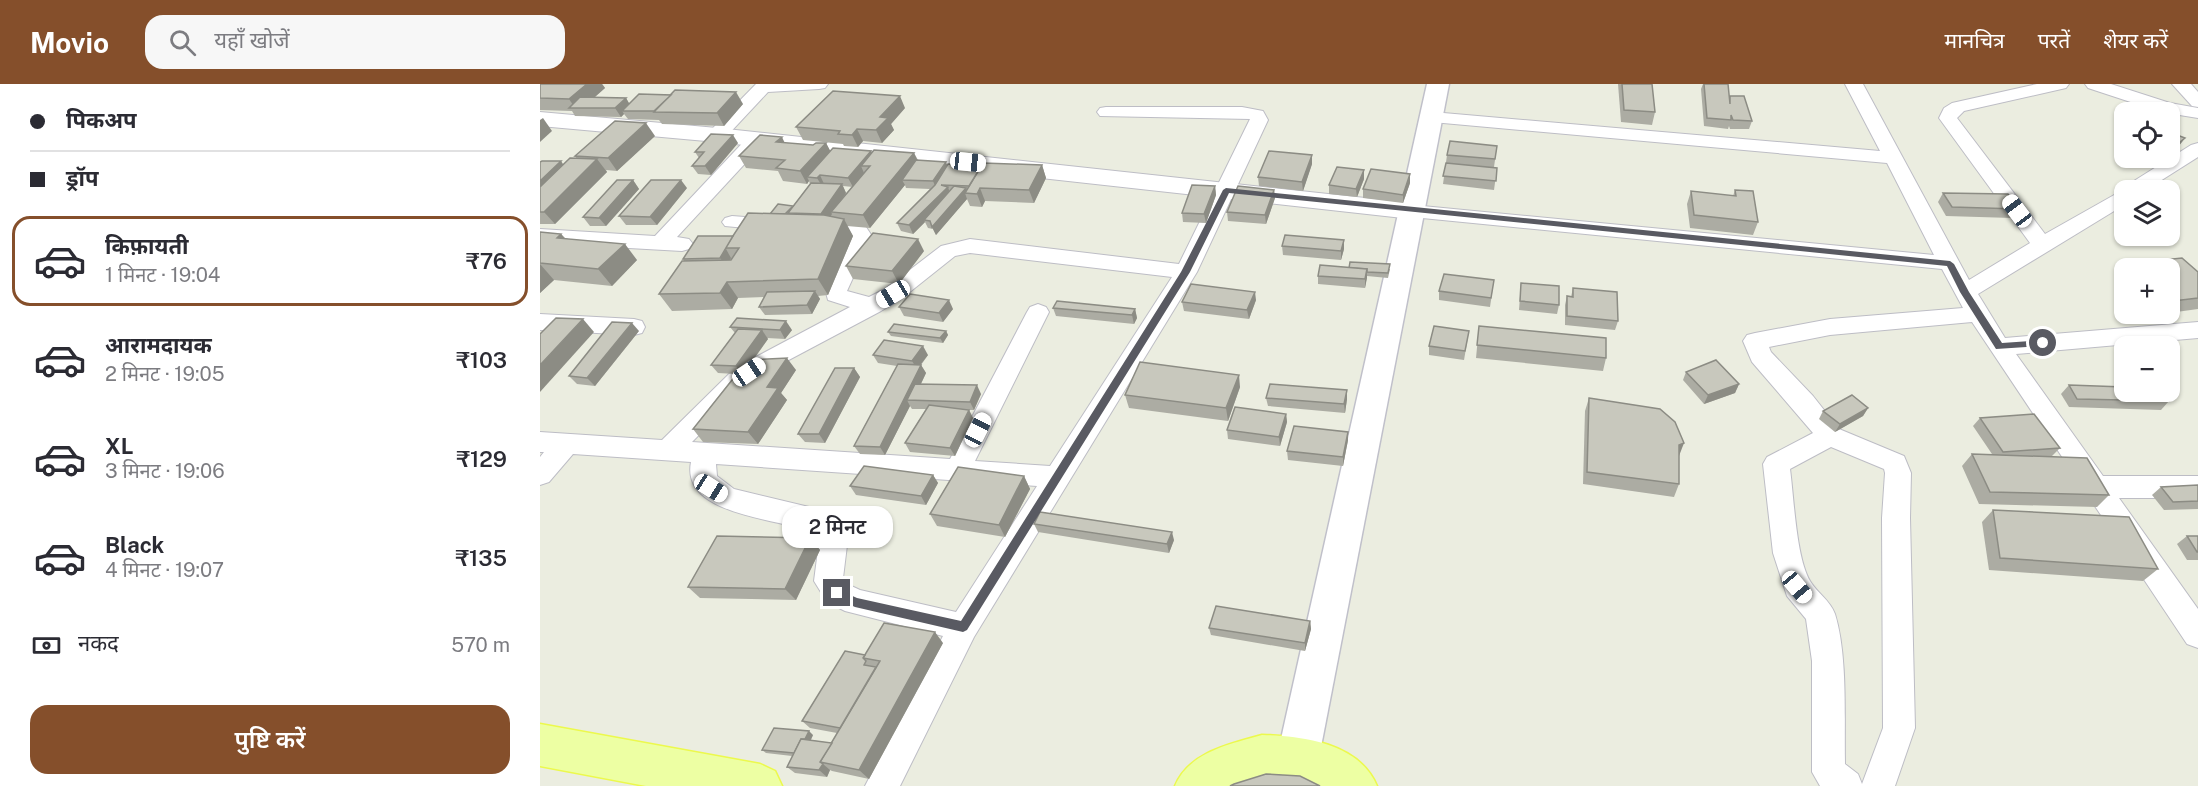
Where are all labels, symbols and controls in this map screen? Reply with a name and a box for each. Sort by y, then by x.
search box [145,15,565,69]
text: Movio [30,26,109,59]
icon: search [166,26,199,59]
text: यहाँ खोजें [214,27,290,53]
text: मानचित्र [1945,28,2005,53]
text: परतें [2038,28,2070,53]
text: शेयर करें [2103,28,2168,53]
map controls [2114,102,2180,402]
button: locate [2114,102,2180,168]
text: पिकअप [66,107,137,133]
car [949,151,987,173]
text: ड्रॉप [66,165,99,191]
button: layers [2114,180,2180,246]
car [1999,191,2035,231]
text: किफ़ायती [105,233,189,259]
icon: car [33,234,87,288]
text: ₹76 [466,248,507,274]
button: + [2114,258,2180,324]
text: 1 मिनट · 19:04 [105,263,220,287]
car [873,277,913,311]
route start [2029,329,2056,356]
text: आरामदायक [105,332,212,358]
icon: car [33,333,87,387]
button: − [2114,336,2180,402]
text: ₹103 [456,347,507,373]
car [729,354,769,390]
text: 2 मिनट · 19:05 [105,362,224,386]
car [962,410,994,450]
icon: car [33,432,87,486]
text: XL [105,433,133,459]
text: ₹129 [456,446,507,472]
text: 3 मिनट · 19:06 [105,459,225,483]
car [691,471,731,505]
callout: 2 मिनट [782,506,892,548]
text: 2 मिनट [809,515,866,539]
icon: car [33,531,87,585]
text: Black [105,532,164,558]
text: ₹135 [455,545,507,571]
text: 4 मिनट · 19:07 [105,558,224,582]
car [1779,567,1815,607]
route end [823,579,850,606]
icon: cash [30,629,63,662]
text: नकद [78,630,119,656]
text: 570 m [451,633,510,657]
button: पुष्टि करें [30,705,510,774]

